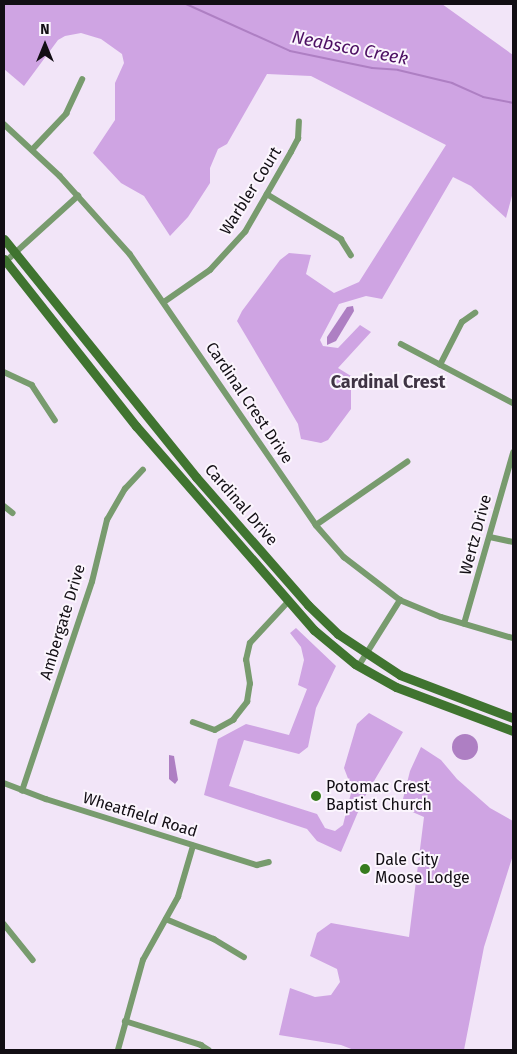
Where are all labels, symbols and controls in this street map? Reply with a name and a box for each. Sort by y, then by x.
north arrow [20,20,70,70]
text: N [40,21,50,38]
water label: Neabsco Creek [290,26,410,70]
street label: Warbler Court [216,143,286,239]
street label: Cardinal Crest Drive [201,339,297,467]
district label: Cardinal Crest [331,371,445,393]
street label: Cardinal Drive [200,460,282,550]
street label: Wertz Drive [456,493,496,577]
street label: Ambergate Drive [36,562,90,682]
place label: Potomac Crest Baptist Church [326,777,432,815]
street label: Wheatfield Road [80,788,200,842]
marker: Potomac Crest Baptist Church [310,790,322,802]
place label: Dale City Moose Lodge [375,850,470,888]
marker: Dale City Moose Lodge [359,863,371,875]

